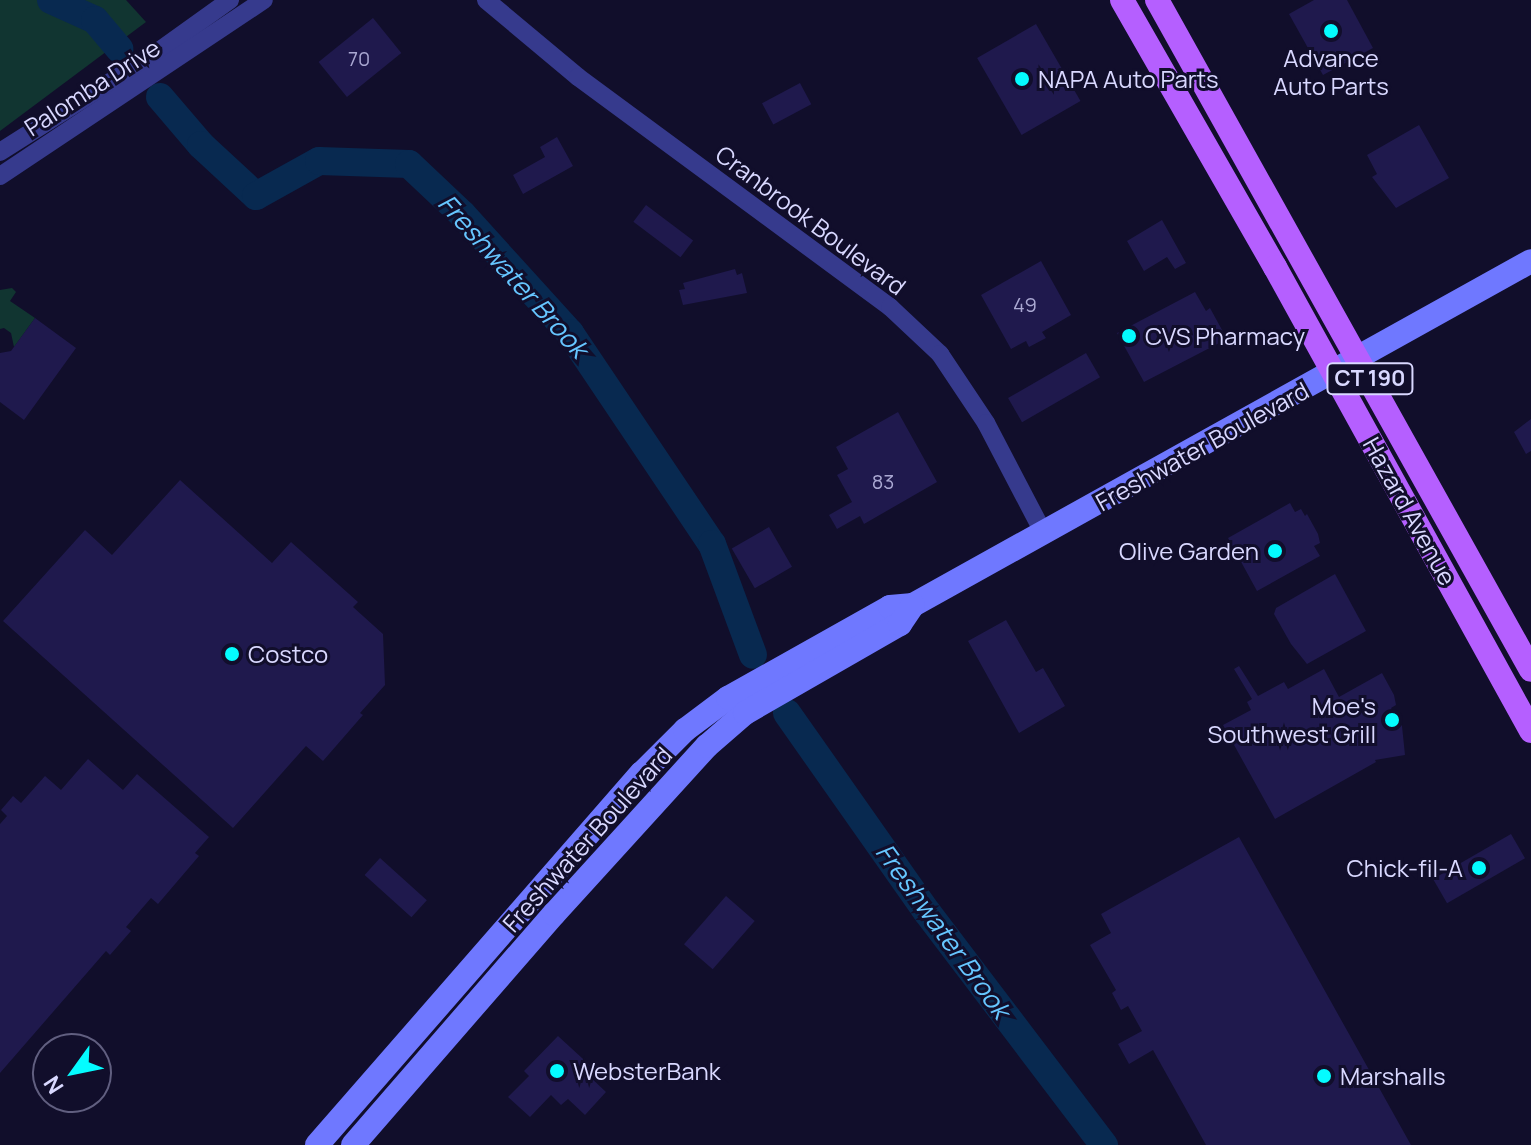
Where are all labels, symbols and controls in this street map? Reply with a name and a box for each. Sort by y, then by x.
marker: Advance Auto Parts [1322,22,1340,40]
street label: Palomba Drive [19,32,165,142]
place label: Advance Auto Parts [1273,44,1389,100]
house number: 70 [348,46,370,70]
place label: NAPA Auto Parts [1038,65,1219,93]
marker: NAPA Auto Parts [1013,70,1031,88]
street label: Cranbrook Boulevard [710,139,912,301]
water label: Freshwater Brook [432,188,594,364]
house number: 49 [1013,292,1037,316]
place label: CVS Pharmacy [1145,322,1305,350]
marker: CVS Pharmacy [1120,327,1138,345]
road number: CT 190 [1326,361,1414,397]
street label: Freshwater Boulevard [1091,376,1313,516]
street label: Hazard Avenue [1357,432,1463,590]
house number: 83 [872,469,894,493]
place label: Olive Garden [1119,537,1259,565]
marker: Olive Garden [1266,542,1284,560]
place label: Costco [248,640,328,668]
marker: Costco [223,645,241,663]
place label: Moe's Southwest Grill [1208,692,1376,748]
marker: Moe's Southwest Grill [1383,711,1401,729]
street label: Freshwater Boulevard [496,741,678,937]
water label: Freshwater Brook [869,837,1017,1025]
place label: Chick-fil-A [1347,854,1463,882]
marker: Chick-fil-A [1470,859,1488,877]
north arrow [32,1033,112,1113]
place label: WebsterBank [573,1057,721,1085]
marker: WebsterBank [548,1062,566,1080]
place label: Marshalls [1340,1062,1446,1090]
marker: Marshalls [1315,1067,1333,1085]
text: N [37,1070,70,1100]

